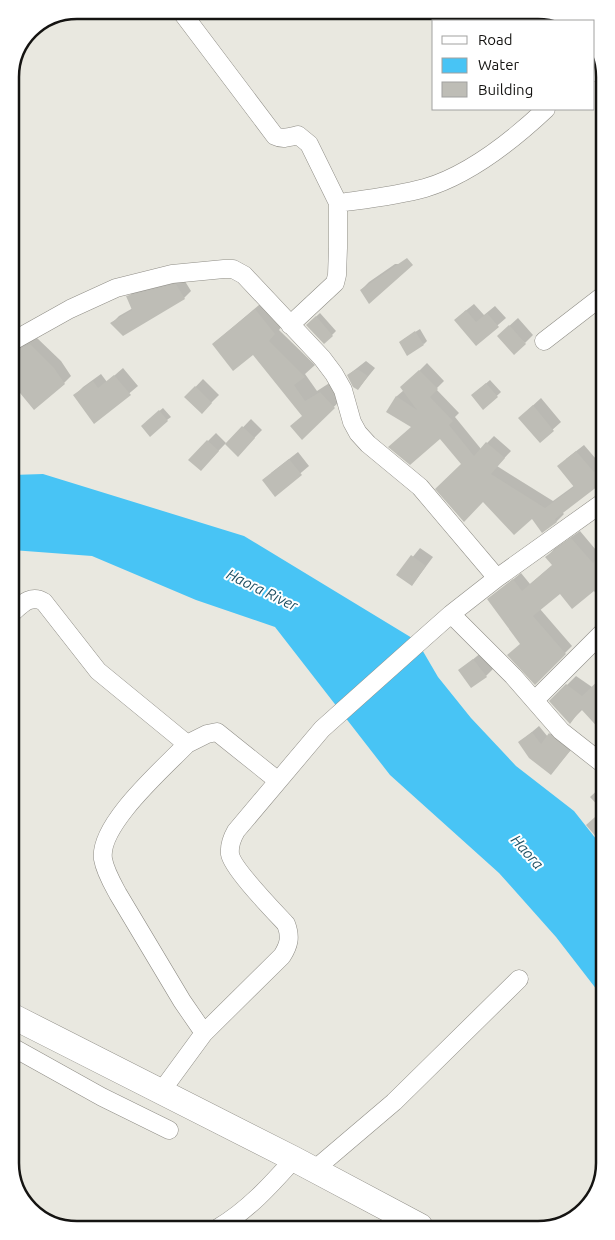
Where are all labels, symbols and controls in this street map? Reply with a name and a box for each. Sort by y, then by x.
legend [432,20,595,110]
text: Road [478,31,513,48]
text: Water [478,56,519,73]
text: Building [478,81,533,98]
water label: Haora River [224,565,302,615]
water label: Haora [508,831,547,872]

